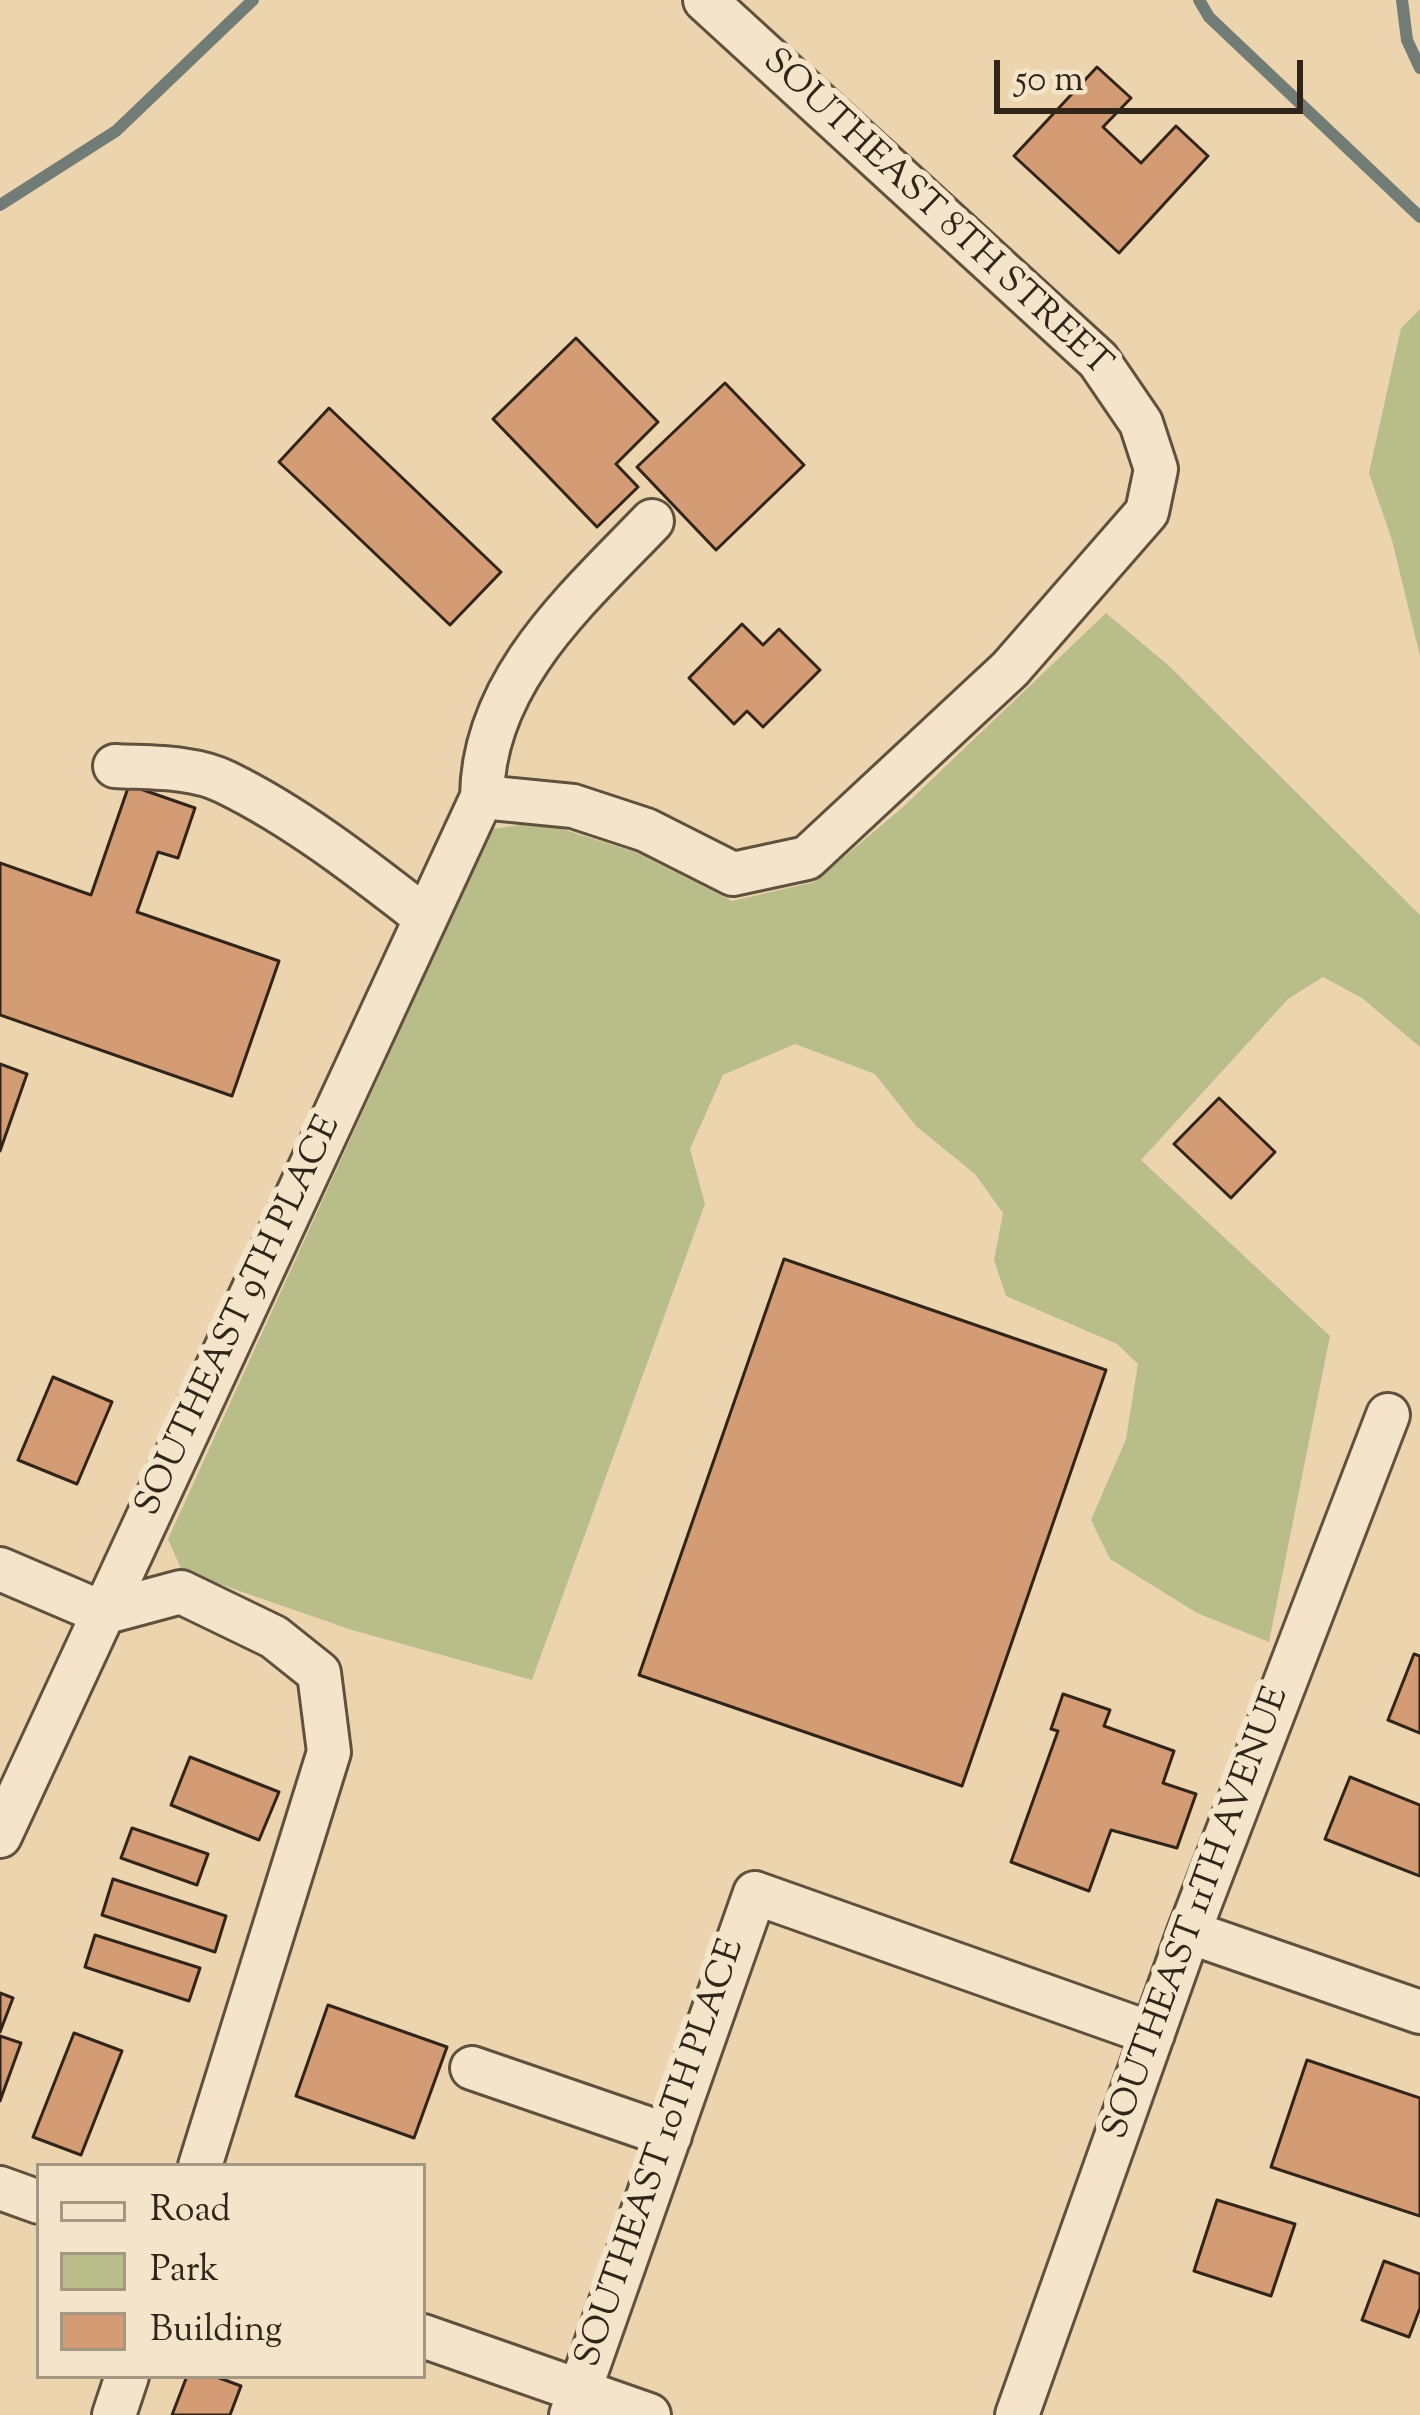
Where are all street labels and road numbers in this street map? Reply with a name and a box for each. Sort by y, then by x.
street label: SOUTHEAST 8TH STREET [752,42,1118,388]
street label: SOUTHEAST 9TH PLACE [129,1110,353,1524]
street label: SOUTHEAST 11TH AVENUE [1097,1682,1301,2146]
street label: SOUTHEAST 10TH PLACE [569,1934,757,2374]

